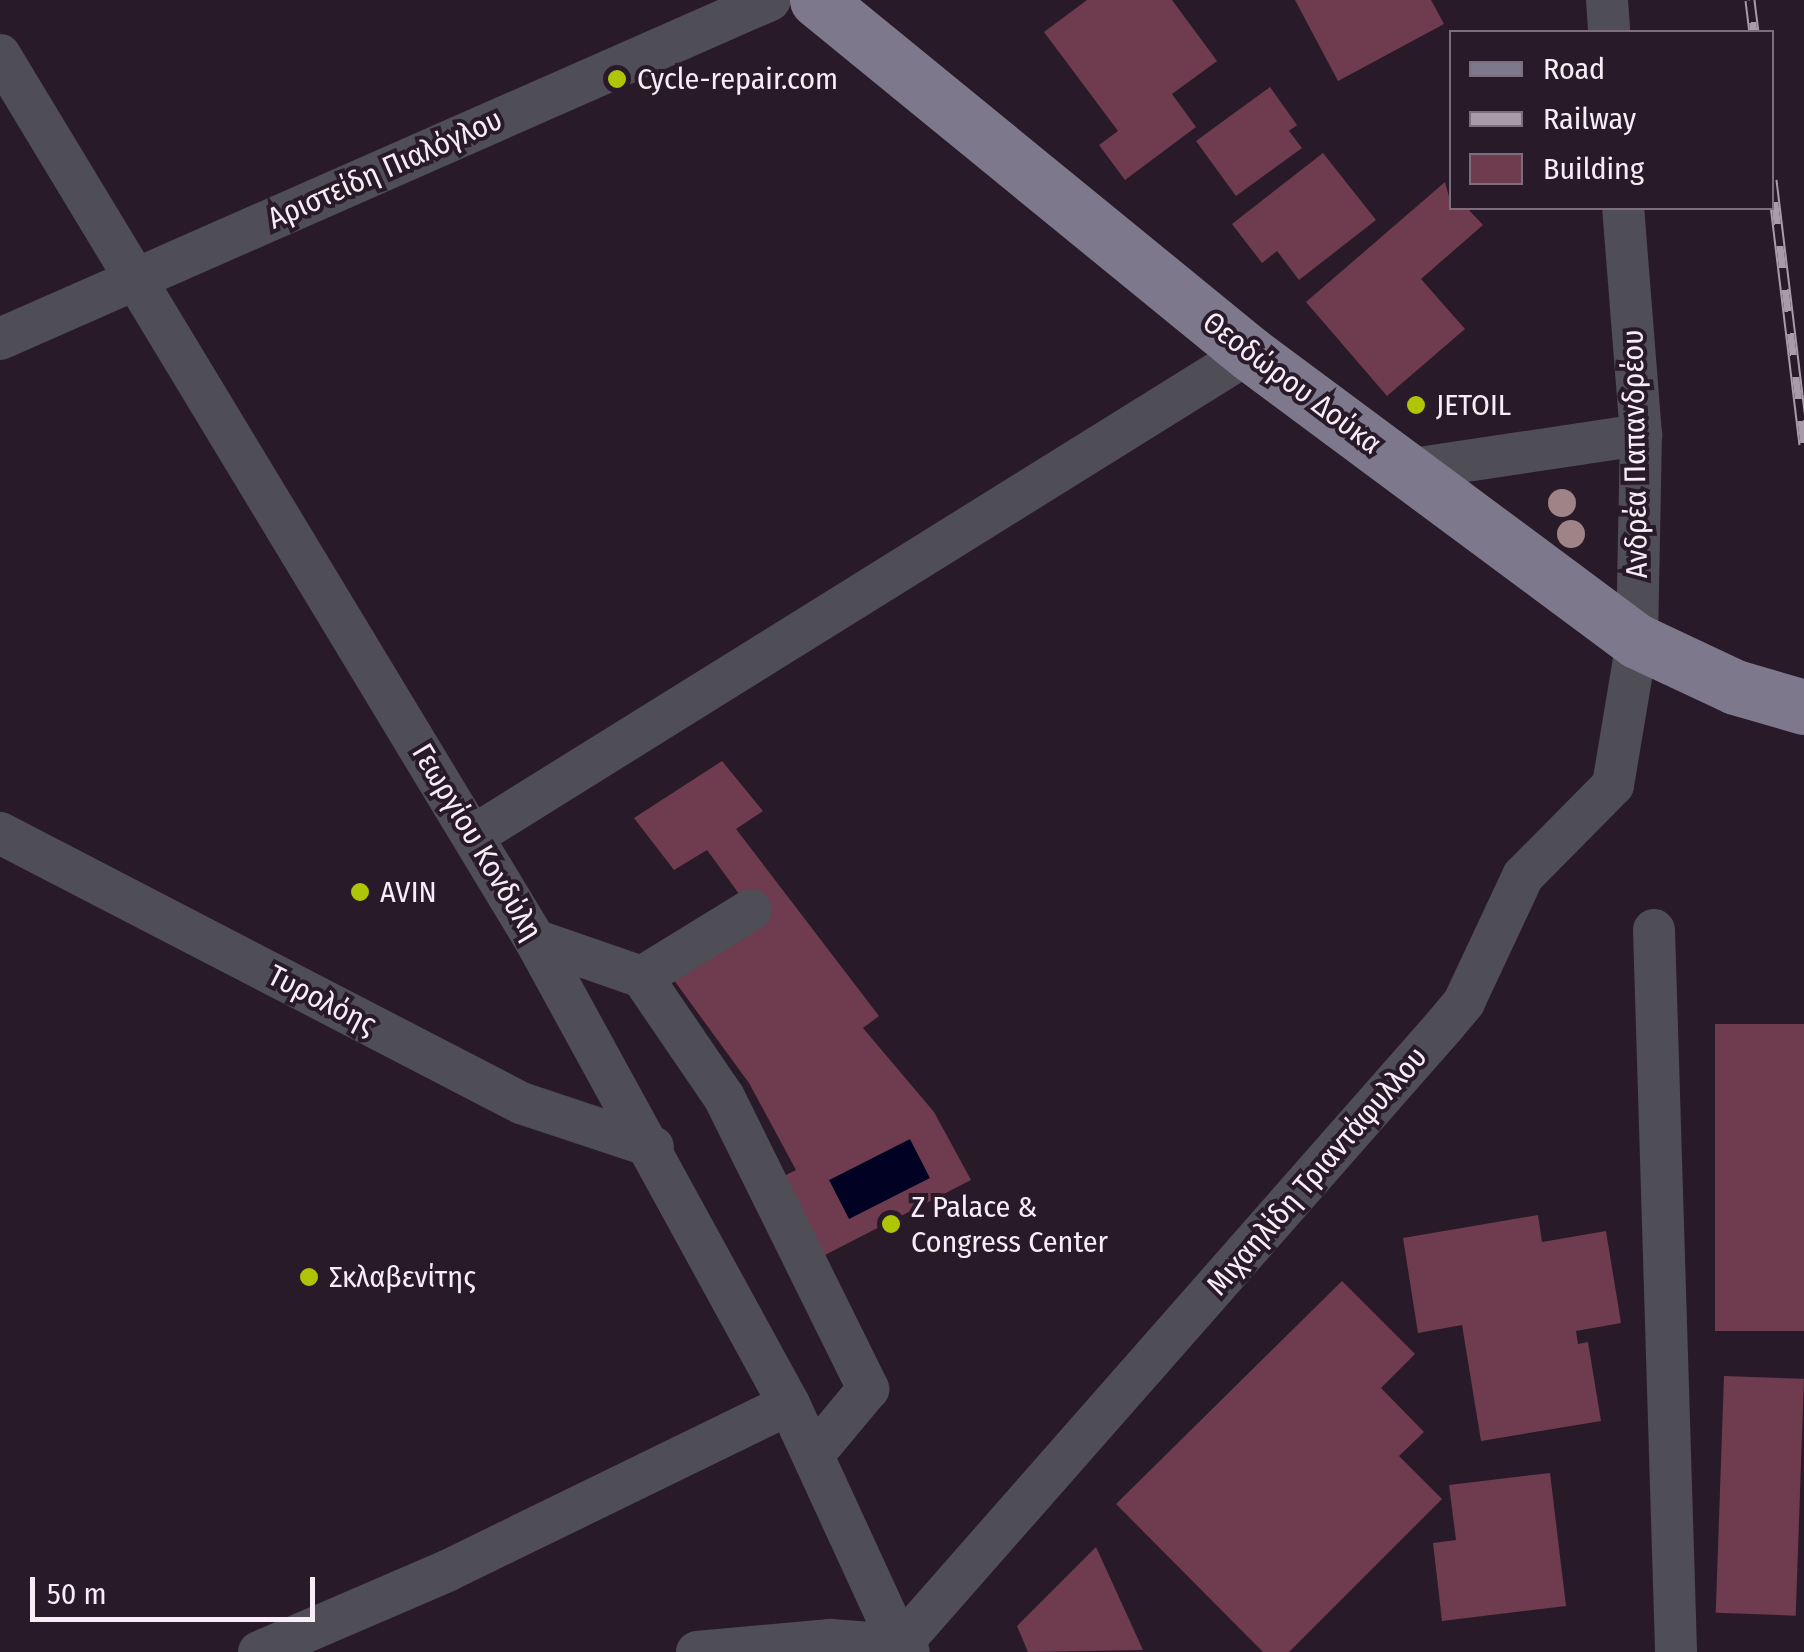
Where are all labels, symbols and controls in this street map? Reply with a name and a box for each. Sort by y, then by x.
legend [1449,30,1774,210]
text: Road [1543,51,1605,87]
place label: Cycle-repair.com [637,61,838,97]
marker: Cycle-repair.com [606,68,628,90]
street label: Αριστείδη Πιαλόγλου [262,101,508,237]
text: Railway [1543,101,1636,137]
text: Building [1543,151,1644,187]
street label: Θεοδώρου Δούκα [1196,304,1388,462]
street label: Ανδρέα Παπανδρέου [1615,329,1655,579]
place label: JETOIL [1436,387,1511,423]
marker: JETOIL [1405,394,1427,416]
street label: Γεωργίου Κονδύλη [404,737,550,947]
place label: AVIN [380,874,437,910]
marker: AVIN [349,881,371,903]
street label: Τυρολόης [262,957,382,1043]
street label: Μιχαηλίδη Τριαντάφυλλου [1199,1039,1435,1303]
place label: Z Palace & Congress Center [911,1189,1108,1260]
marker: Z Palace & Congress Center [880,1213,902,1235]
place label: Σκλαβενίτης [329,1259,476,1295]
marker: Σκλαβενίτης [298,1266,320,1288]
scale bar [35,1557,320,1619]
text: 50 m [47,1576,107,1612]

